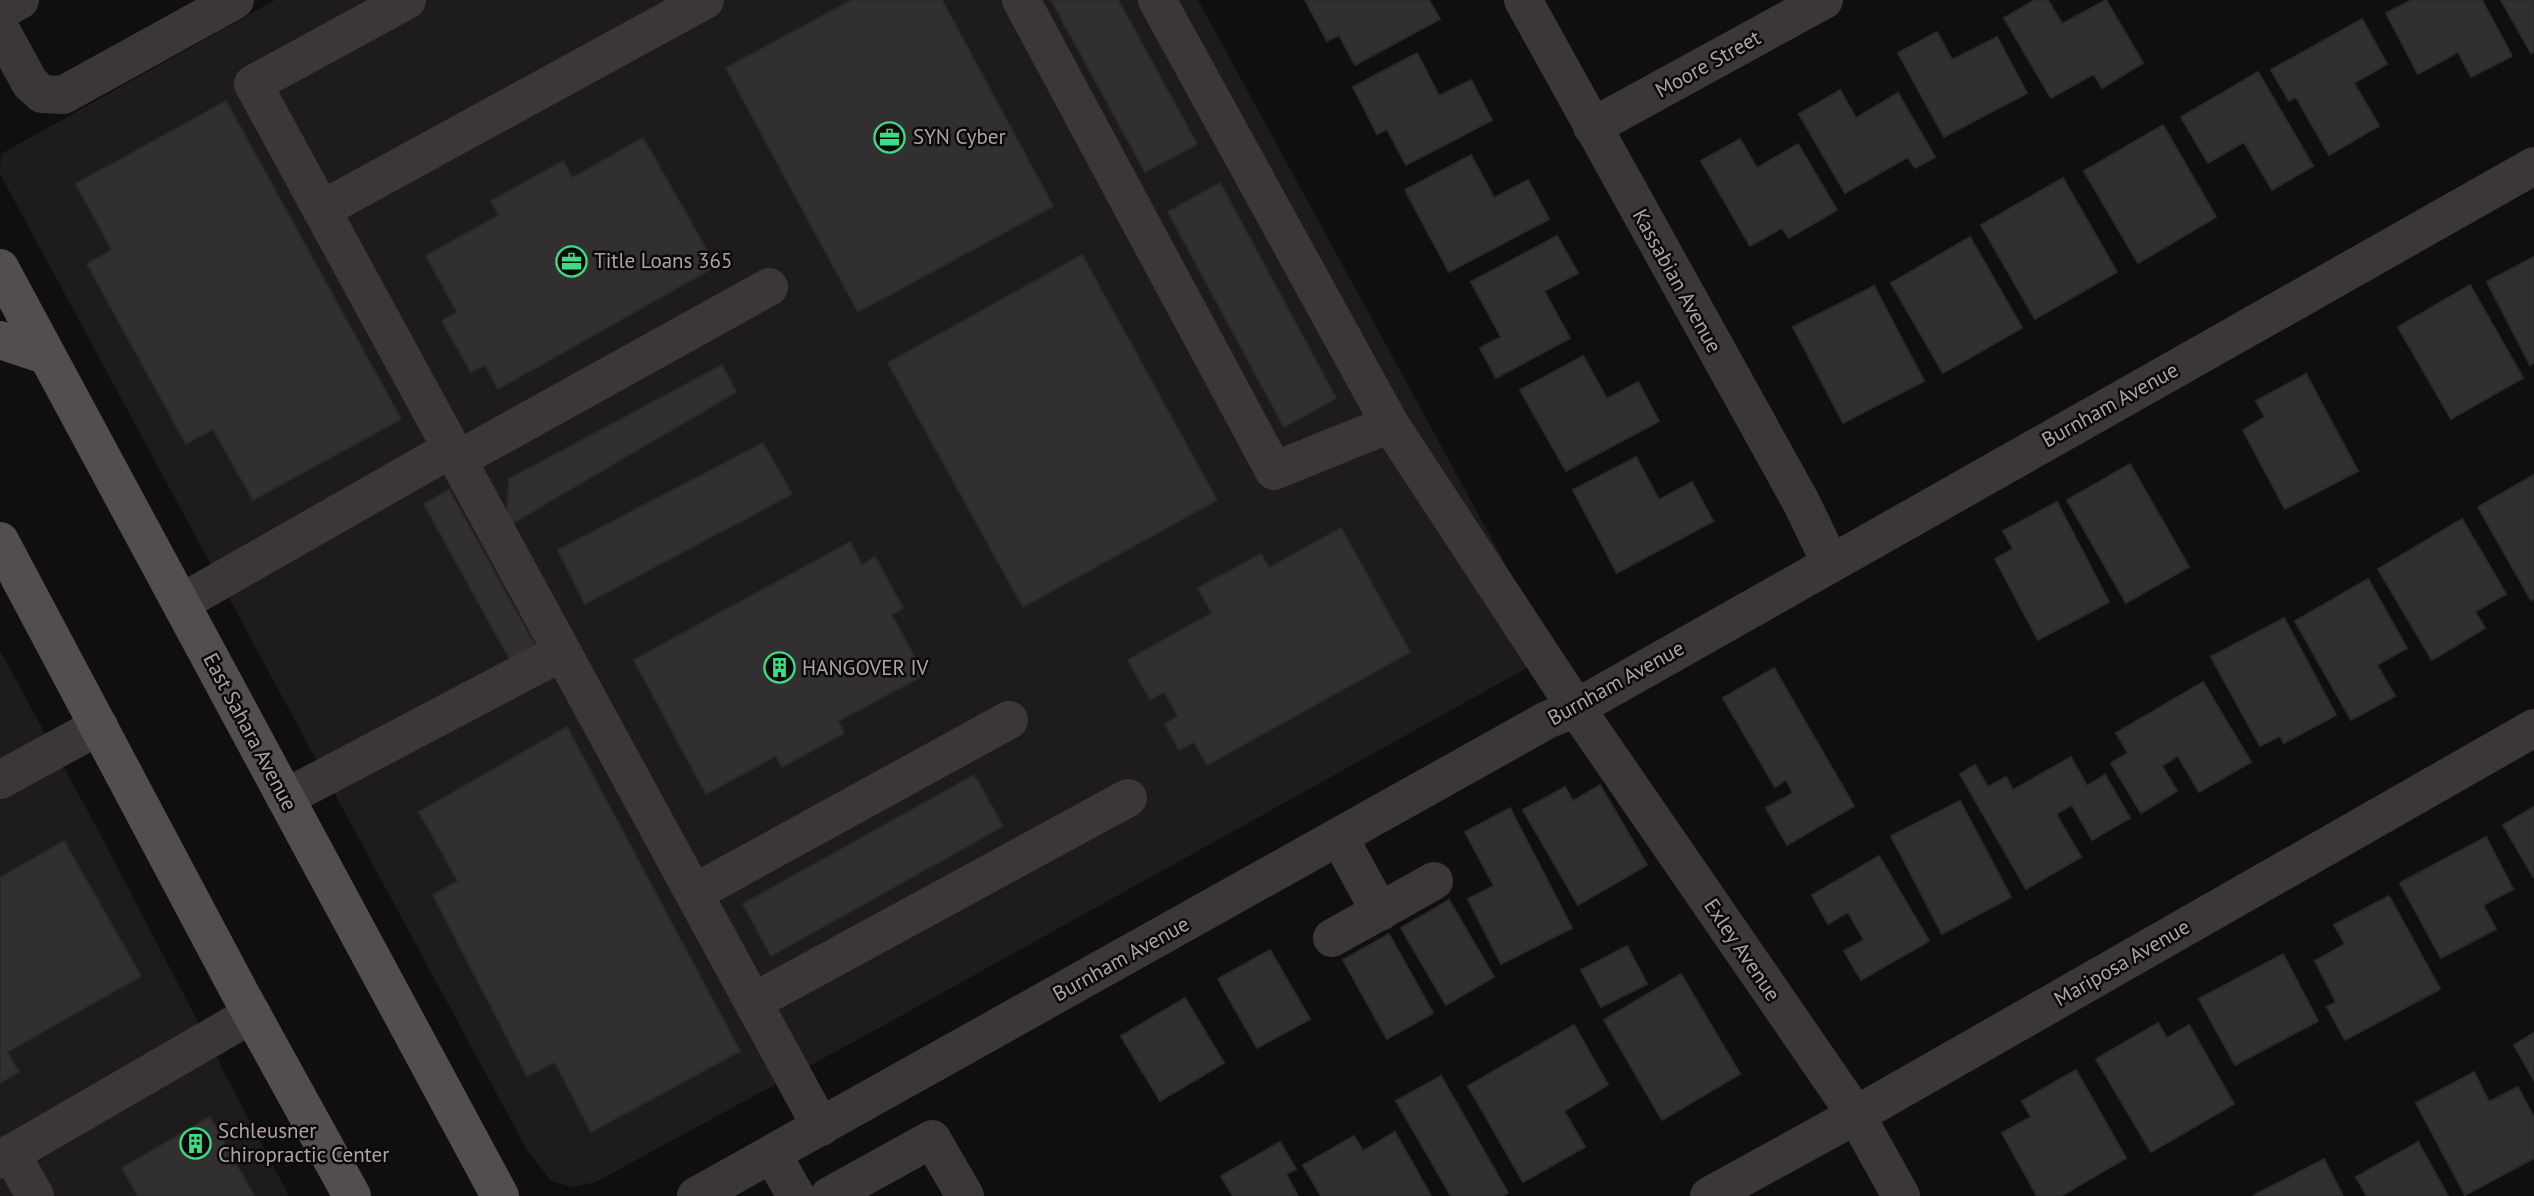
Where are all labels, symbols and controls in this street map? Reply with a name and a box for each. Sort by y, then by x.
street label: Moore Street [1650,24,1765,104]
office icon: SYN Cyber [873,120,907,154]
place label: SYN Cyber [913,123,1006,150]
street label: Kassabian Avenue [1627,204,1728,357]
office icon: Title Loans 365 [554,244,588,278]
place label: Title Loans 365 [594,247,732,274]
street label: Burnham Avenue [2037,356,2183,453]
street label: Burnham Avenue [1543,634,1689,731]
street label: East Sahara Avenue [197,648,303,815]
building icon: HANGOVER IV [762,651,796,685]
place label: HANGOVER IV [802,654,929,681]
street label: Exley Avenue [1698,893,1787,1006]
street label: Burnham Avenue [1048,910,1194,1007]
street label: Mariposa Avenue [2049,913,2194,1012]
place label: Schleusner Chiropractic Center [218,1117,389,1168]
building icon: Schleusner Chiropractic Center [178,1126,212,1160]

